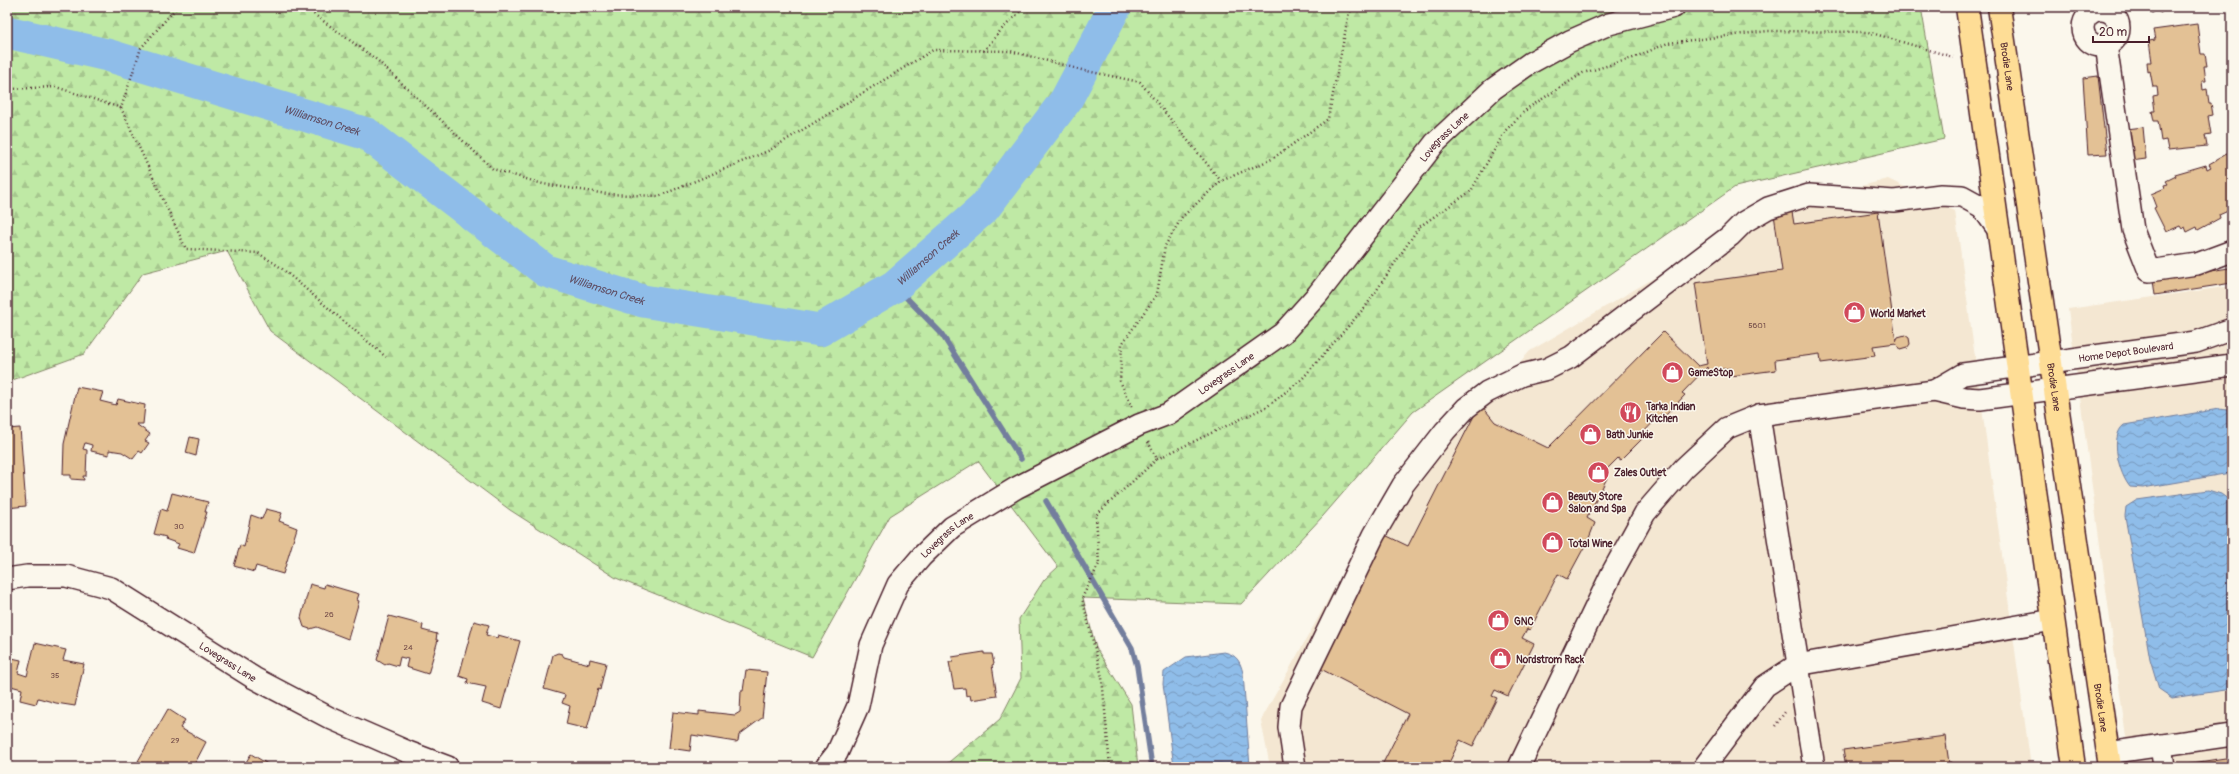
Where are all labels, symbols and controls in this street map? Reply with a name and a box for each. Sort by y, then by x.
scale bar [2093,18,2149,44]
text: 20 m [2099,25,2128,40]
street label: Brodie Lane [1997,41,2016,92]
water label: Williamson Creek [282,103,362,139]
street label: Lovegrass Lane [1418,110,1472,165]
water label: Williamson Creek [894,226,963,289]
water label: Williamson Creek [567,272,647,308]
shop icon: World Market [1841,300,1867,326]
place label: World Market [1870,308,1926,320]
house number: 5601 [1748,321,1766,330]
street label: Home Depot Boulevard [2078,340,2174,365]
street label: Lovegrass Lane [1196,350,1257,398]
shop icon: GameStop [1659,359,1685,385]
street label: Brodie Lane [2044,362,2063,412]
place label: GameStop [1688,367,1733,379]
restaurant icon: Tarka Indian Kitchen [1618,399,1644,425]
place label: Tarka Indian Kitchen [1645,401,1696,425]
shop icon: Bath Junkie [1578,421,1604,447]
place label: Bath Junkie [1606,429,1654,441]
shop icon: Zales Outlet [1585,459,1611,485]
place label: Zales Outlet [1614,467,1667,479]
shop icon: Beauty Store Salon and Spa [1539,489,1565,515]
place label: Beauty Store Salon and Spa [1568,491,1627,515]
street label: Lovegrass Lane [919,510,976,561]
house number: 30 [174,522,184,531]
shop icon: Total Wine [1540,530,1566,556]
place label: Total Wine [1567,538,1614,550]
shop icon: GNC [1486,608,1512,634]
house number: 26 [324,610,334,619]
place label: GNC [1514,616,1534,628]
street label: Lovegrass Lane [197,640,258,685]
house number: 24 [403,643,413,652]
shop icon: Nordstrom Rack [1488,646,1514,672]
place label: Nordstrom Rack [1516,654,1585,666]
house number: 35 [51,671,59,680]
street label: Brodie Lane [2091,683,2110,733]
house number: 29 [171,736,179,745]

